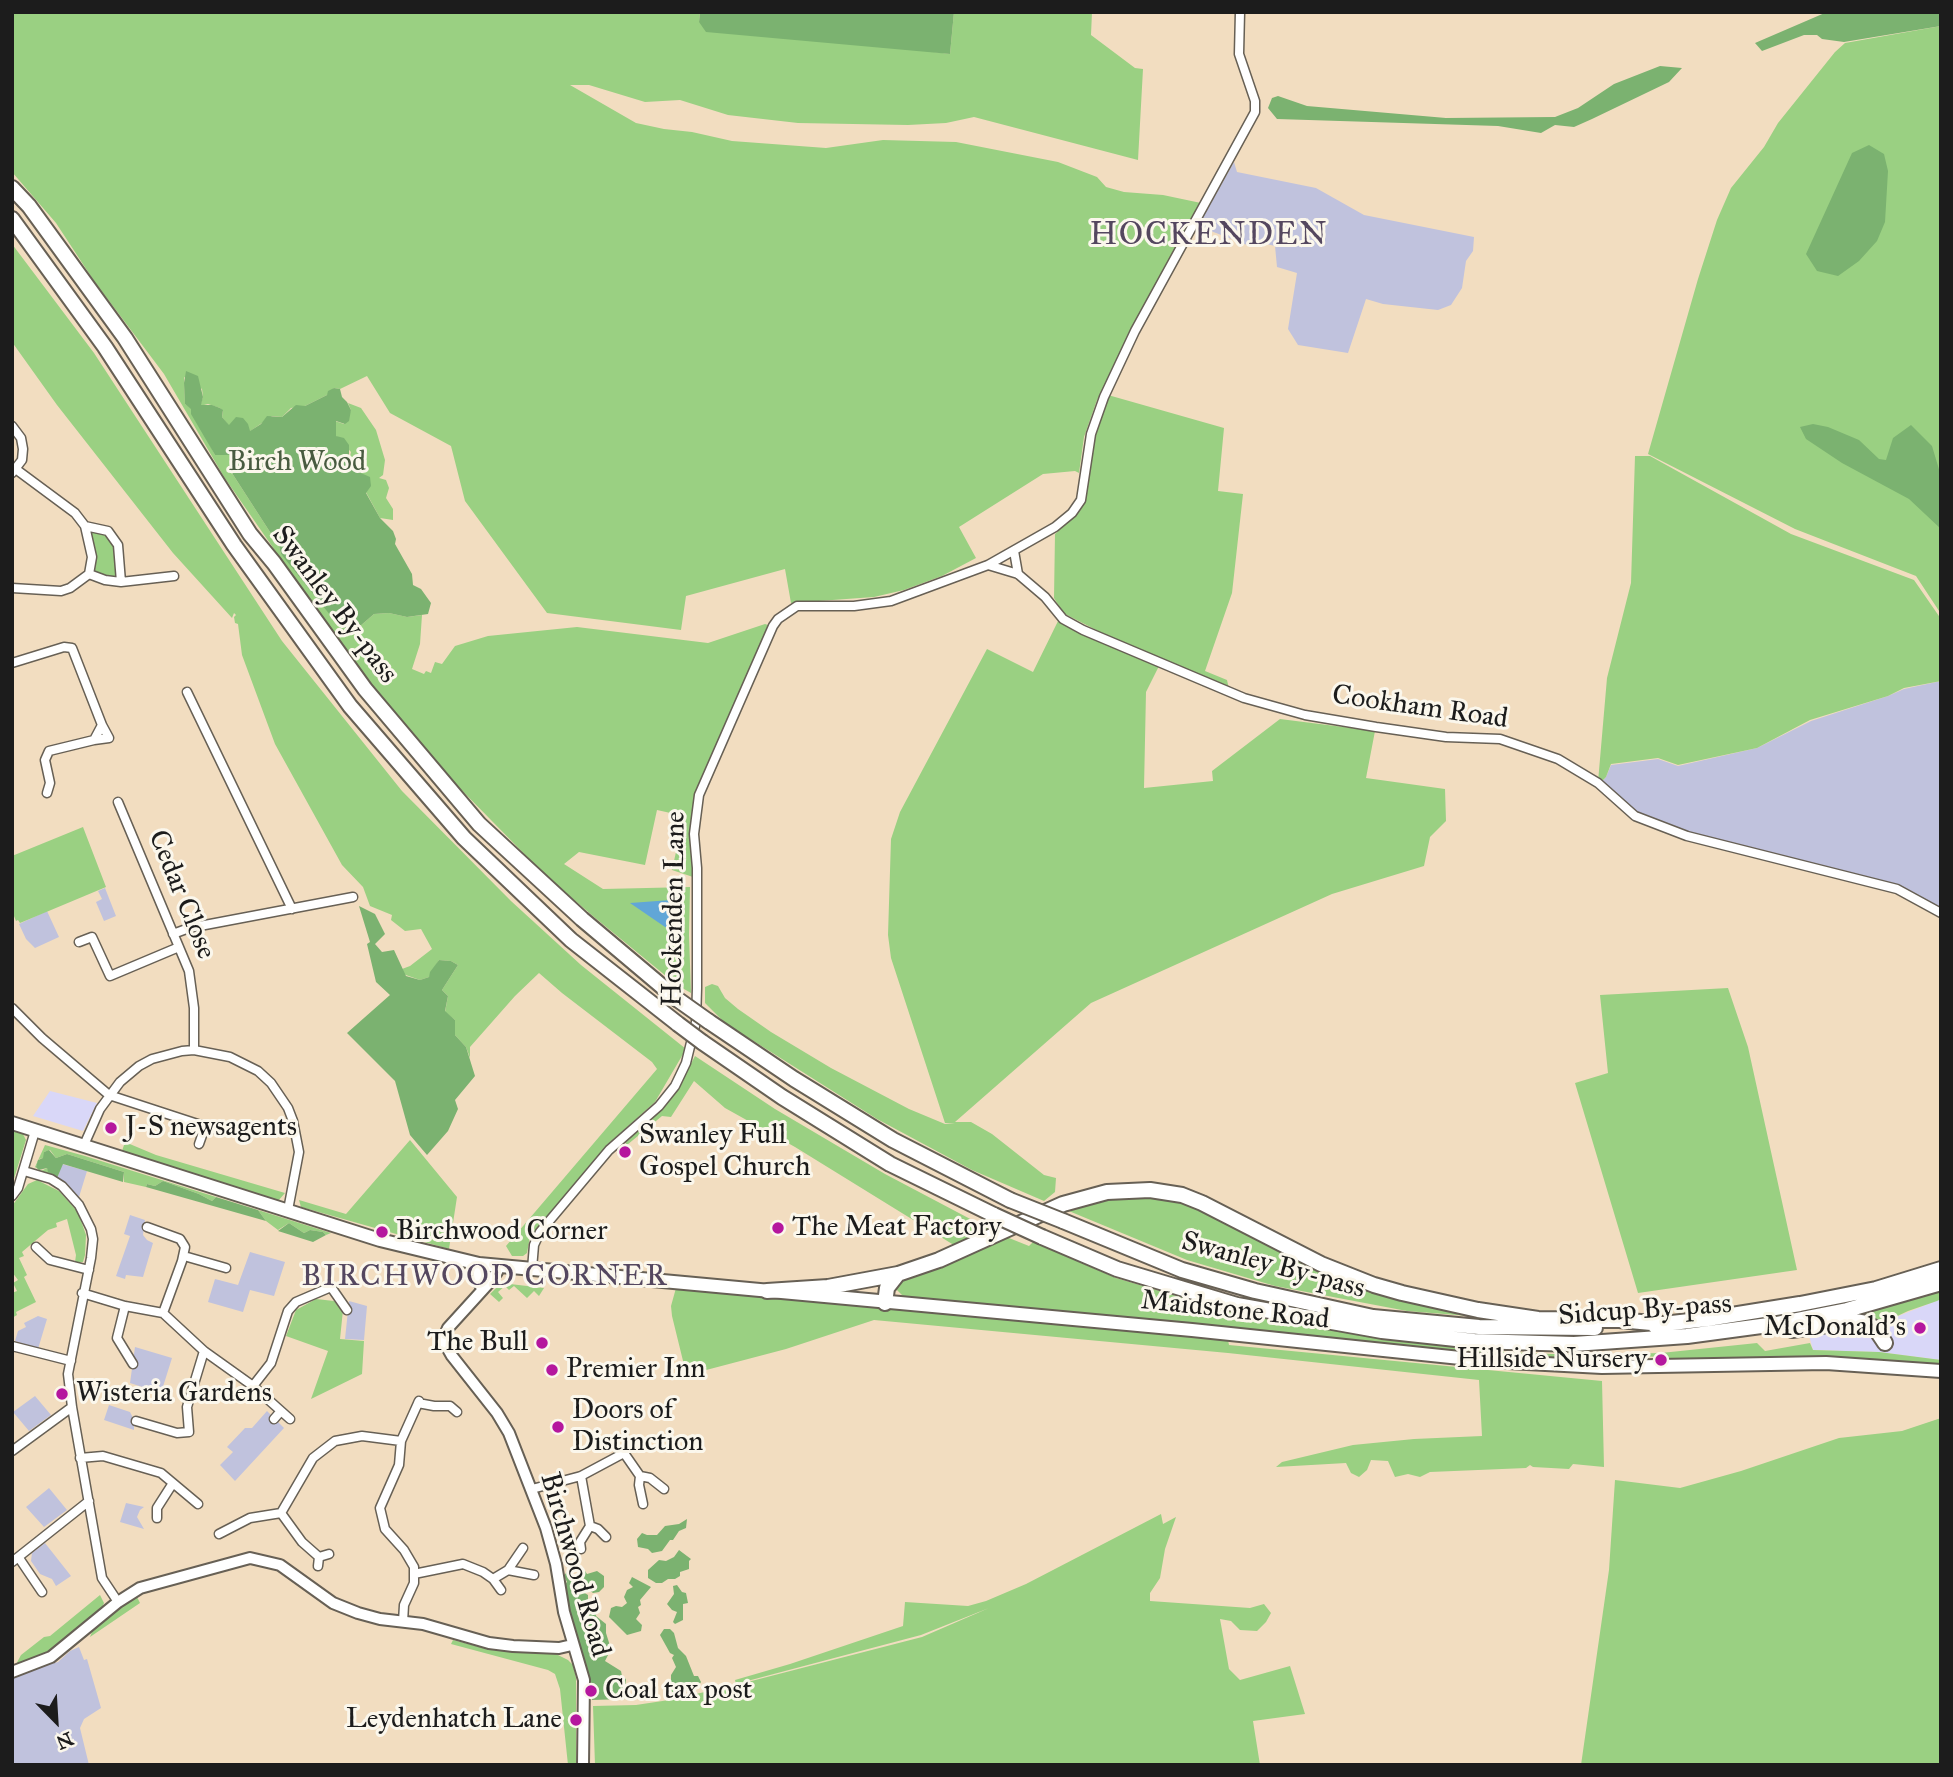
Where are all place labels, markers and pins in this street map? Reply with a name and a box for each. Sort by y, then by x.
place label: J-S newsagents [125,1111,297,1145]
place label: Swanley Full Gospel Church [639,1119,810,1185]
marker: J-S newsagents [103,1120,119,1136]
marker: Swanley Full Gospel Church [617,1144,633,1160]
place label: The Meat Factory [792,1211,1001,1245]
place label: Birchwood Corner [396,1215,608,1249]
marker: The Meat Factory [770,1220,786,1236]
marker: Birchwood Corner [374,1224,390,1240]
place label: McDonald's [1764,1311,1906,1345]
marker: McDonald's [1912,1320,1928,1336]
place label: The Bull [427,1326,528,1360]
marker: The Bull [534,1335,550,1351]
place label: Hillside Nursery [1456,1343,1647,1377]
marker: Hillside Nursery [1653,1352,1669,1368]
place label: Premier Inn [566,1353,705,1387]
marker: Premier Inn [544,1362,560,1378]
place label: Wisteria Gardens [76,1377,272,1411]
marker: Wisteria Gardens [54,1386,70,1402]
place label: Doors of Distinction [572,1394,704,1460]
marker: Doors of Distinction [550,1419,566,1435]
place label: Coal tax post [605,1674,753,1708]
marker: Coal tax post [583,1683,599,1699]
place label: Leydenhatch Lane [346,1703,562,1737]
marker: Leydenhatch Lane [568,1712,584,1728]

